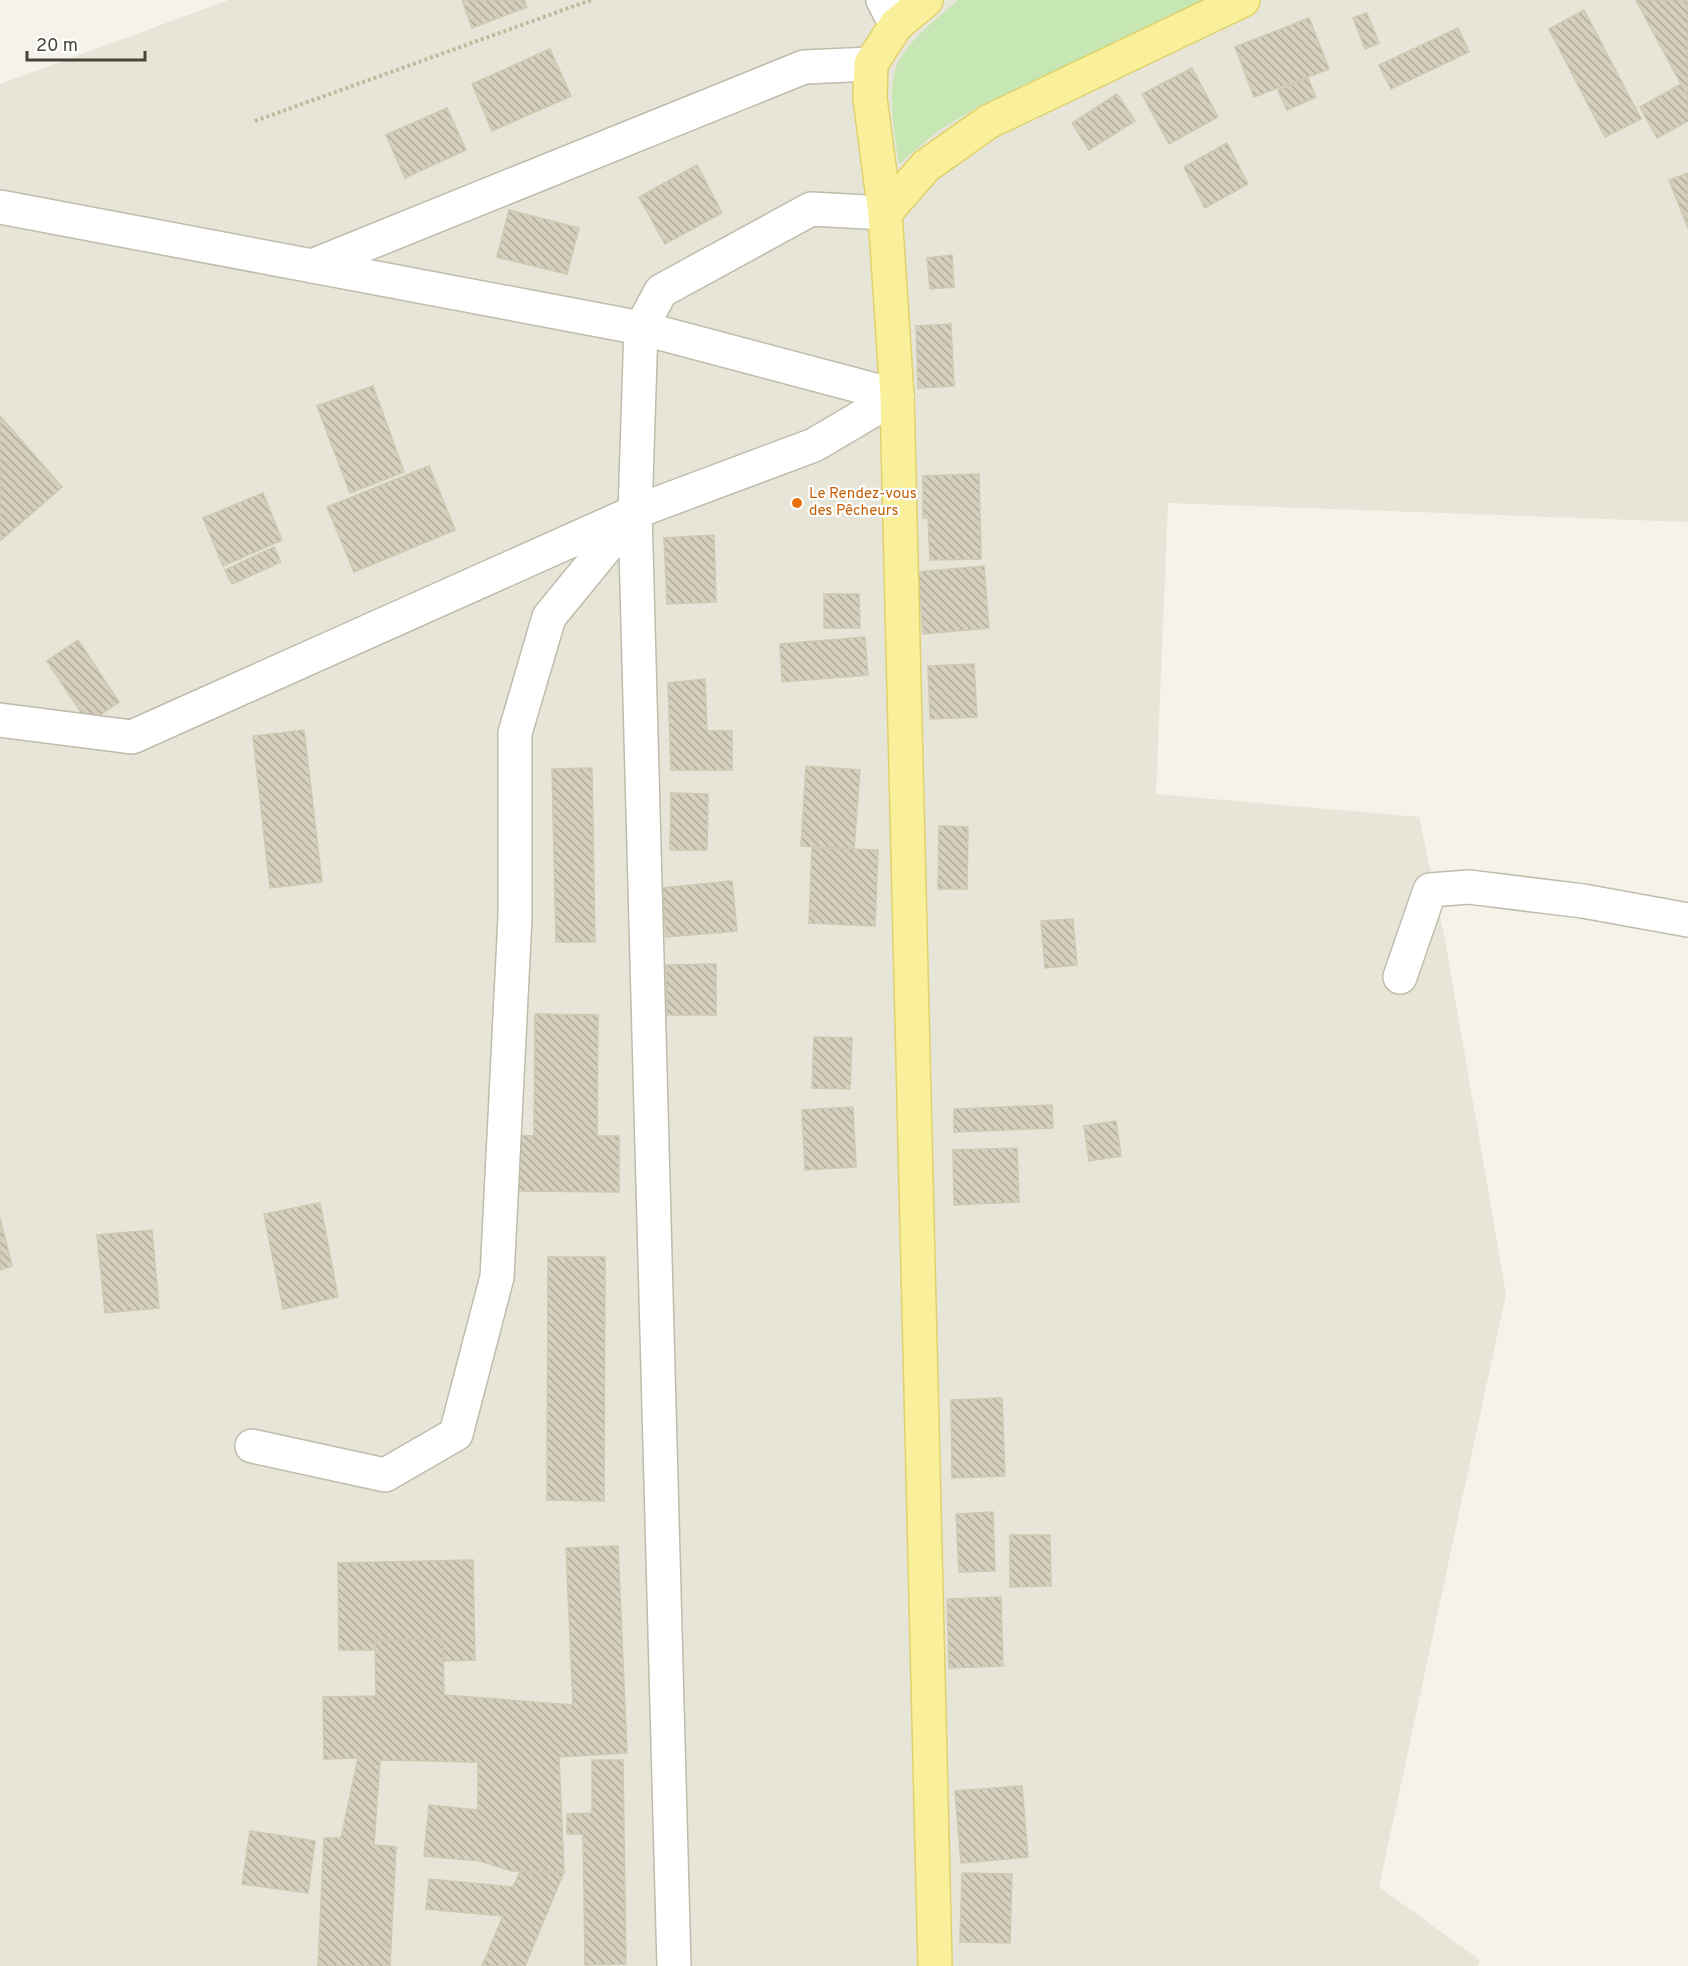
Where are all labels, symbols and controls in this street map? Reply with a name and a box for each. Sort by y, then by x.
scale bar [27,24,146,62]
text: 20 m [36,35,78,58]
place label: Le Rendez-vous des Pêcheurs [809,485,917,521]
marker: Le Rendez-vous des Pêcheurs [790,496,804,510]

